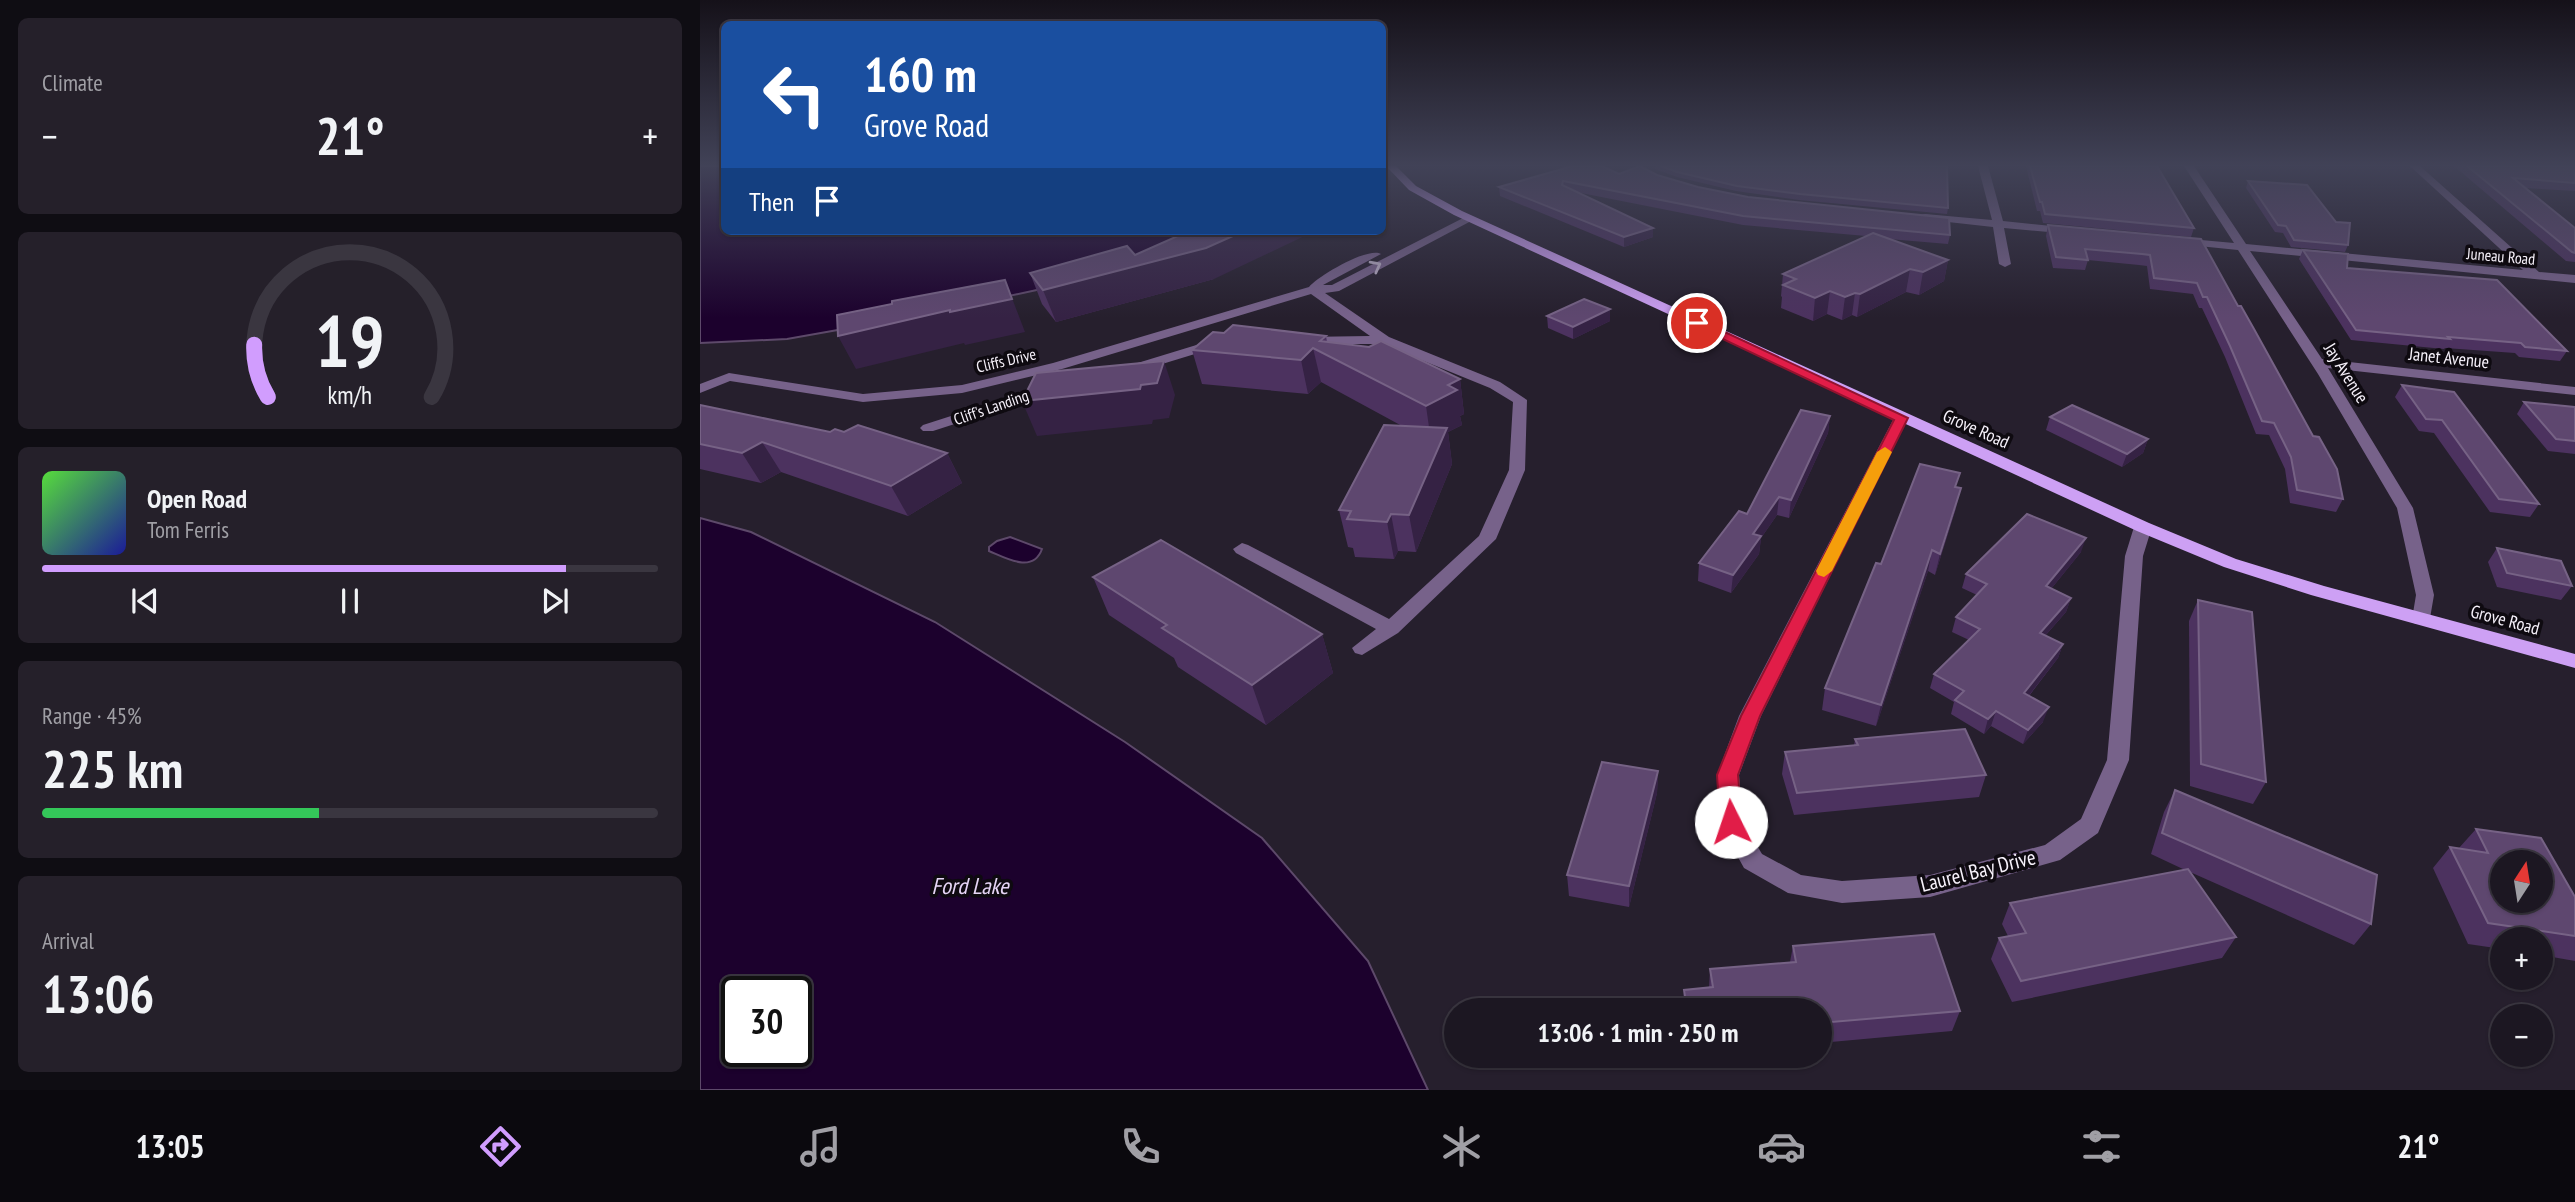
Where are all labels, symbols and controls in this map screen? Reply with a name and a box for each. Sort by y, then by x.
text: 160 m [864,42,977,106]
icon: left [749,49,840,140]
text: Climate [42,68,103,97]
text: 21° [316,102,384,169]
text: Grove Road [864,104,989,146]
text: − [42,111,58,160]
text: + [642,111,658,160]
icon: arrive [808,182,846,220]
text: Then [749,185,794,218]
street label: Juneau Road [2465,243,2536,269]
one-way arrow [1369,261,1381,275]
text: 19 [315,293,385,387]
pin [1667,293,1727,353]
icon: arrive [1678,304,1716,342]
street label: Jay Avenue [2318,338,2374,407]
street label: Janet Avenue [2407,342,2490,373]
street label: Cliffs Drive [974,343,1038,377]
text: km/h [328,378,372,410]
street label: Cliff's Landing [951,385,1031,429]
street label: Grove Road [1939,404,2013,453]
text: Open Road [147,482,247,515]
text: Tom Ferris [147,515,229,544]
icon: previous [126,582,164,620]
icon: pause [331,582,369,620]
icon: next [536,582,574,620]
street label: Grove Road [2468,599,2542,640]
text: Range · 45% [42,701,142,730]
text: 225 km [42,735,183,802]
position arrow [1694,785,1768,859]
street label: Laurel Bay Drive [1917,843,2038,898]
north arrow [2490,850,2553,914]
map controls [2490,850,2553,1067]
water label: Ford Lake [931,871,1010,900]
text: Arrival [42,926,94,955]
button: + [2490,927,2553,990]
text: 13:06 [42,960,154,1027]
speed limit sign: 30 [721,976,812,1067]
button: − [2490,1004,2553,1067]
text: 13:06 · 1 min · 250 m [1538,1016,1738,1049]
icon: directions [476,1122,525,1171]
icon: music [796,1122,845,1171]
icon: phone [1116,1122,1165,1171]
icon: climate [1437,1122,1486,1171]
icon: car [1757,1122,1806,1171]
icon: filters [2077,1122,2126,1171]
text: 13:05 [136,1125,205,1167]
text: 21° [2397,1125,2439,1167]

